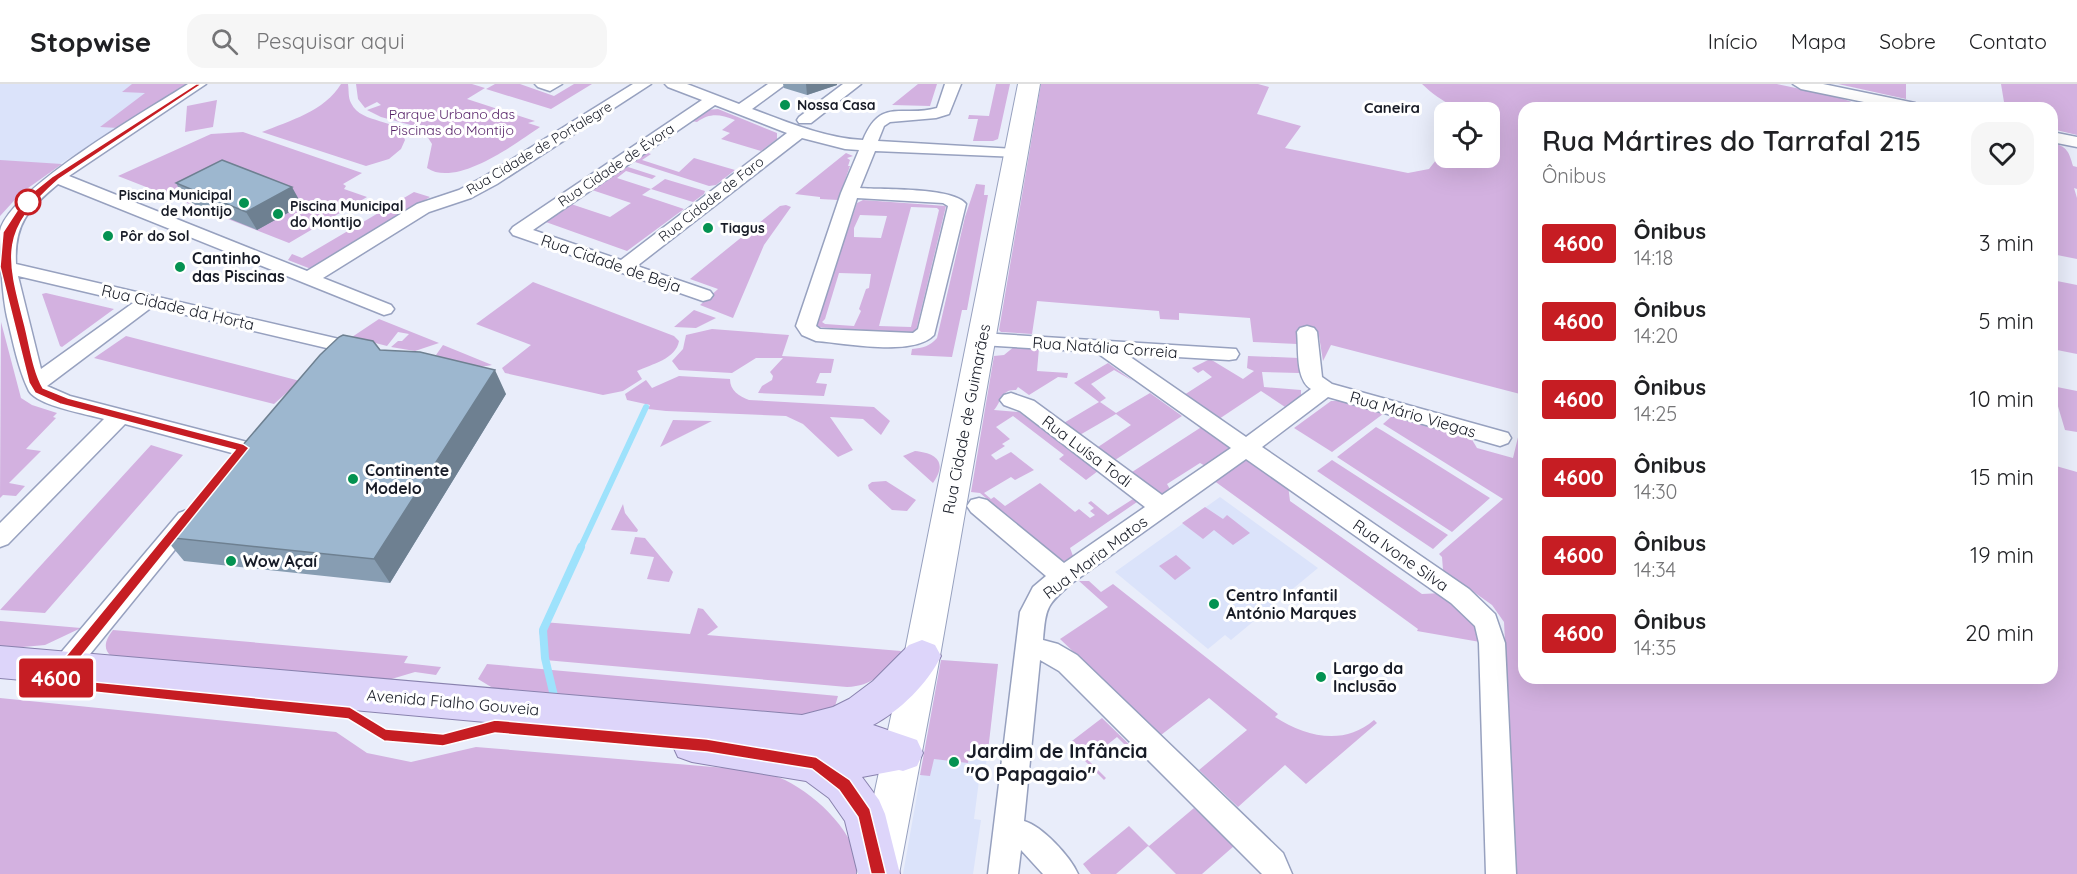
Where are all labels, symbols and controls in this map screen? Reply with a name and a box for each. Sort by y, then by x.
search box [187,14,607,68]
text: Stopwise [30,24,151,59]
icon: search [208,25,241,58]
text: Pesquisar aqui [256,27,405,55]
text: Início [1708,28,1758,54]
text: Mapa [1791,28,1846,54]
text: Sobre [1879,28,1936,54]
text: Contato [1969,28,2047,54]
place label: Nossa Casa [797,96,876,114]
street label: Rua Cidade de Portalegre [463,97,615,199]
marker: Nossa Casa [778,98,792,112]
district label: Caneira [1364,98,1420,117]
map controls [1434,102,1500,168]
button: locate [1434,102,1500,168]
park label: Parque Urbano das Piscinas do Montijo [389,105,515,139]
street label: Rua Cidade de Évora [554,119,678,211]
button: heart [1971,122,2034,185]
text: Rua Mártires do Tarrafal 215 [1542,123,1921,158]
street label: Rua Cidade de Faro [655,152,767,246]
text: Ônibus [1542,163,1606,188]
place label: Piscina Municipal de Montijo [119,186,232,220]
unlabelled marker [15,189,41,215]
marker: Piscina Municipal de Montijo [237,196,251,210]
place label: Piscina Municipal do Montijo [290,197,403,231]
marker: Piscina Municipal do Montijo [271,207,285,221]
text: Ônibus [1634,217,1706,245]
place label: Tiagus [720,219,765,237]
marker: Tiagus [701,221,715,235]
place label: Pôr do Sol [120,227,190,245]
marker: Pôr do Sol [101,229,115,243]
text: 3 min [1979,229,2034,257]
street label: Rua Cidade de Beja [538,230,684,296]
text: 4600 [1554,230,1604,256]
text: 14:18 [1634,245,1673,270]
place label: Cantinho das Piscinas [192,248,285,286]
marker: Cantinho das Piscinas [173,260,187,274]
street label: Rua Cidade da Horta [100,280,256,334]
text: Ônibus [1634,295,1706,323]
text: 5 min [1979,307,2034,335]
text: 4600 [1554,308,1604,334]
street label: Rua Cidade de Guimarães [938,322,994,516]
text: 14:20 [1634,323,1678,348]
street label: Rua Natália Correia [1032,332,1178,362]
text: Ônibus [1634,373,1706,401]
text: 10 min [1969,385,2034,413]
street label: Rua Mário Viegas [1348,386,1478,442]
text: 4600 [1554,386,1604,412]
text: 14:25 [1634,401,1677,426]
street label: Rua Luísa Todi [1038,411,1136,491]
text: Ônibus [1634,451,1706,479]
place label: Continente Modelo [365,460,449,498]
text: 15 min [1970,463,2034,491]
text: 4600 [1554,464,1604,490]
marker: Continente Modelo [346,472,360,486]
text: 14:30 [1634,479,1678,504]
street label: Rua Maria Matos [1039,511,1151,603]
street label: Rua Ivone Silva [1349,515,1453,595]
text: Ônibus [1634,529,1706,557]
text: 19 min [1970,541,2034,569]
text: 4600 [1554,542,1604,568]
place label: Wow Açaí [243,551,318,571]
marker: Wow Açaí [224,554,238,568]
text: 14:34 [1634,557,1676,582]
place label: Centro Infantil António Marques [1226,585,1357,623]
marker: Centro Infantil António Marques [1207,597,1221,611]
text: Ônibus [1634,607,1706,635]
text: 20 min [1965,619,2034,647]
text: 4600 [1554,620,1604,646]
text: 14:35 [1634,635,1677,660]
line badge: 4600 [14,658,98,698]
place label: Largo da Inclusão [1333,658,1403,696]
text: 4600 [31,665,81,691]
marker: Largo da Inclusão [1314,670,1328,684]
street label: Avenida Fialho Gouveia [366,684,540,720]
place label: Jardim de Infância "O Papagaio" [966,738,1147,786]
marker: Jardim de Infância "O Papagaio" [947,755,961,769]

